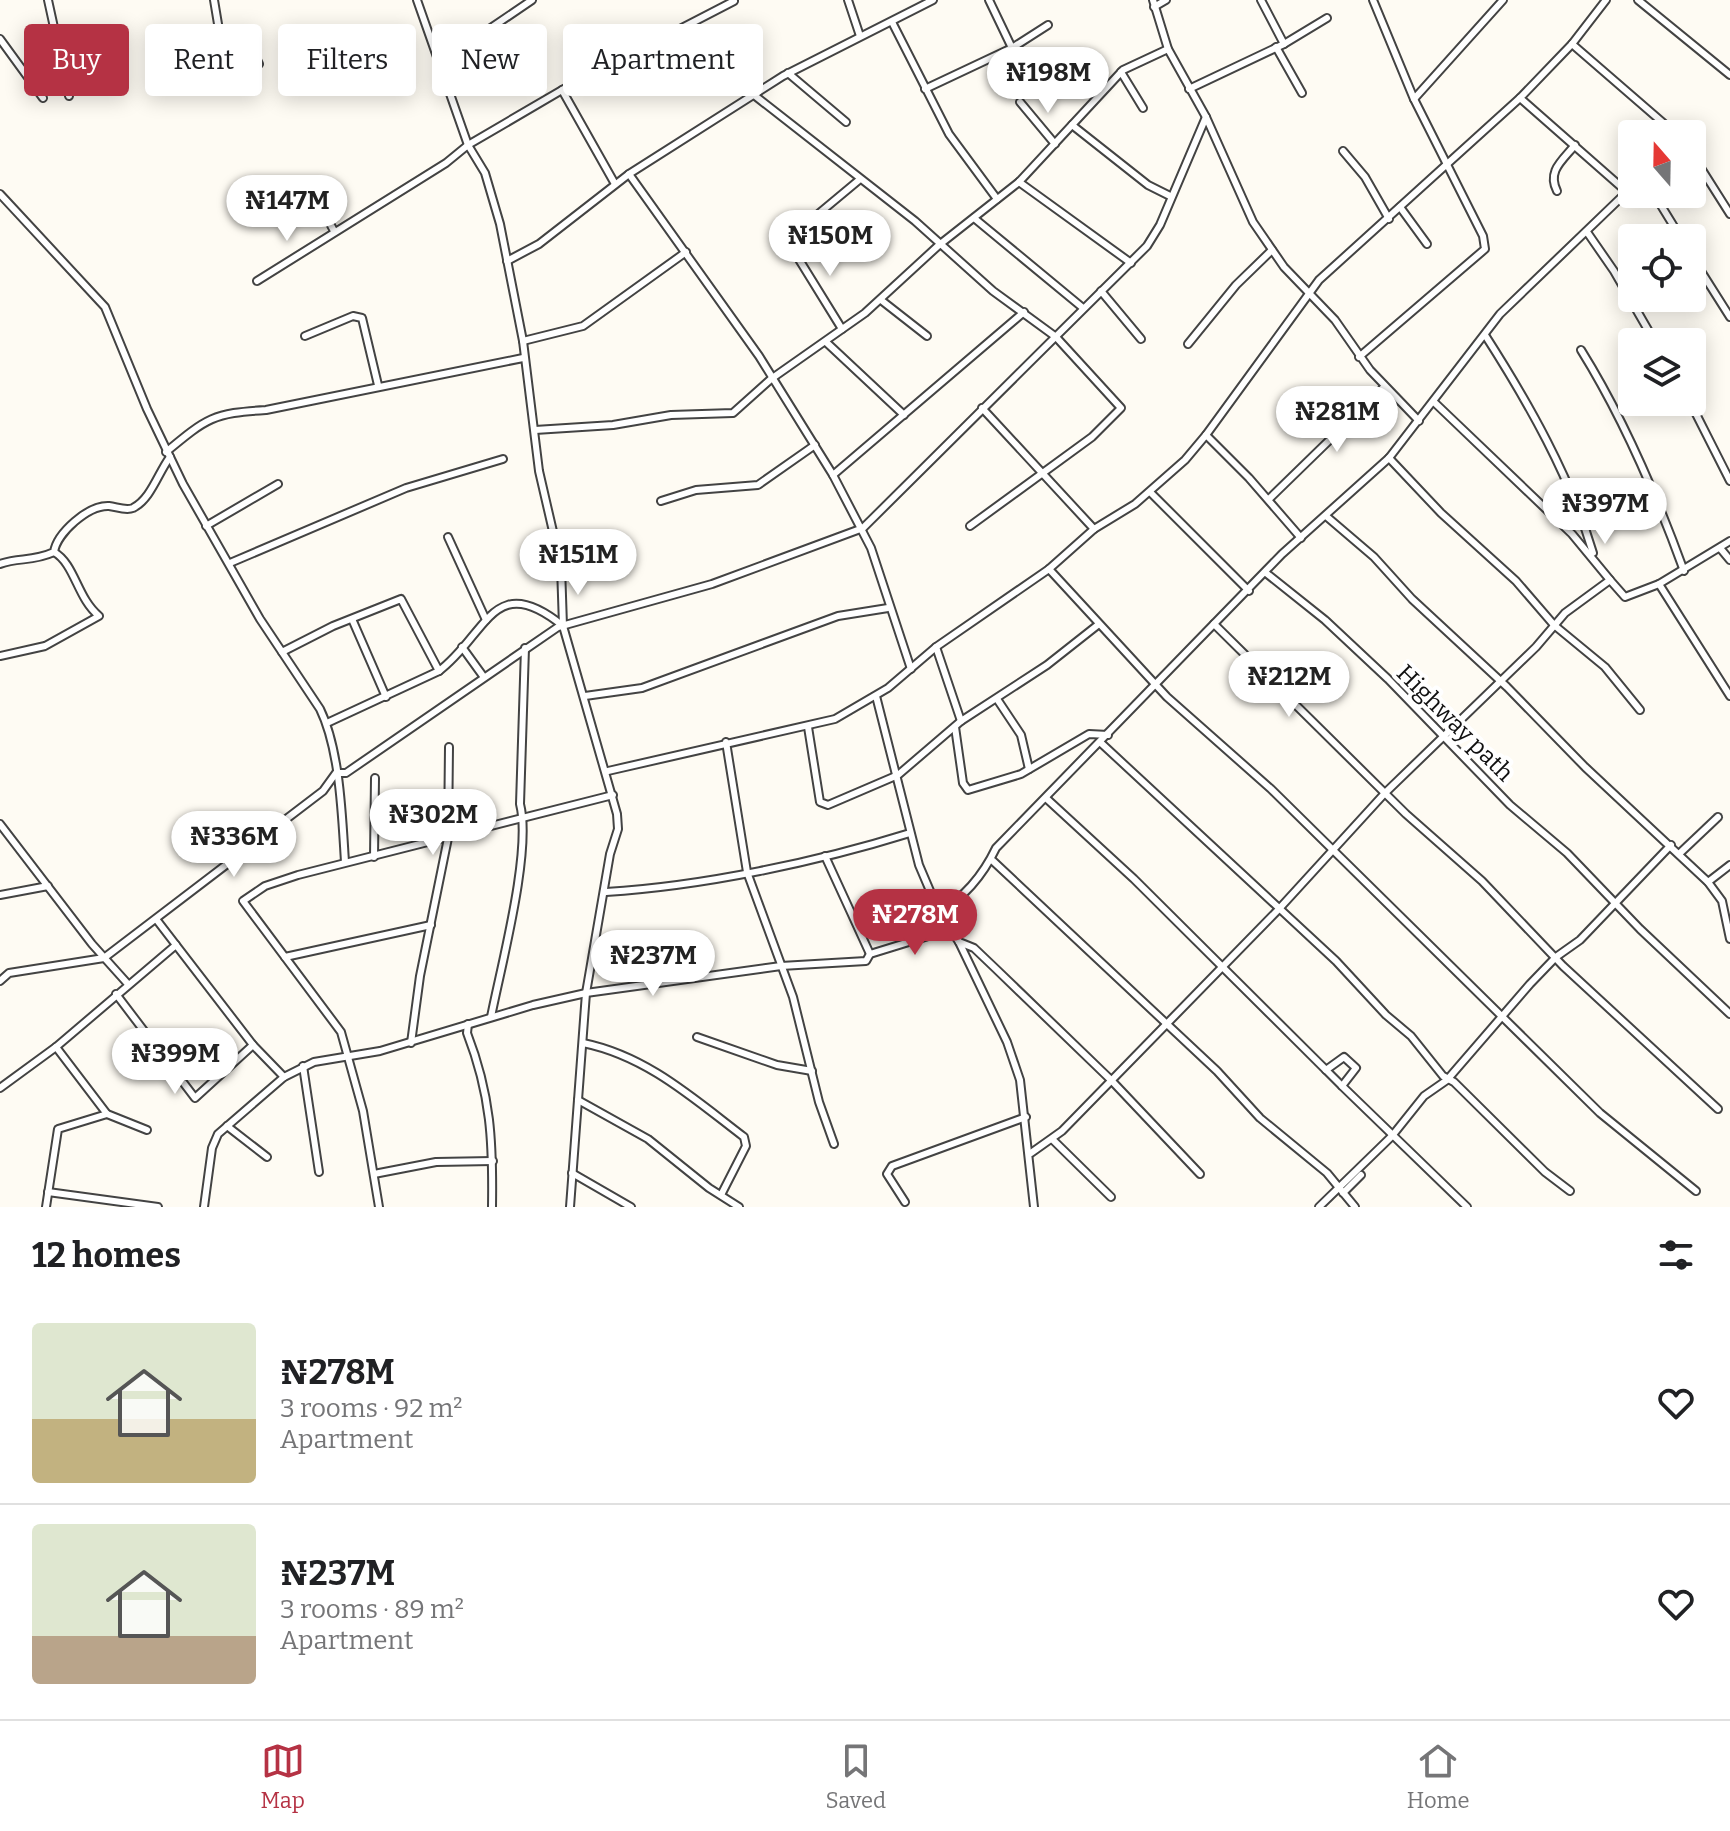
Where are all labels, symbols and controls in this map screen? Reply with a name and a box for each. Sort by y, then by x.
chip: Buy [24,24,129,96]
chip: Rent [145,24,262,96]
chip: Filters [278,24,416,96]
chip: New [432,24,547,96]
chip: Apartment [563,24,763,96]
pin: ₦198M [992,47,1104,115]
text: ₦198M [1005,57,1091,88]
north arrow [1618,120,1706,208]
map controls [1618,120,1706,416]
pin: ₦147M [231,175,343,243]
text: ₦147M [244,185,330,216]
pin: ₦150M [774,210,886,278]
text: ₦150M [787,220,873,251]
button: locate [1618,224,1706,312]
button: layers [1618,328,1706,416]
pin: ₦281M [1281,386,1393,454]
text: ₦281M [1294,396,1380,427]
pin: ₦397M [1549,478,1661,546]
text: ₦397M [1561,488,1649,519]
pin: ₦151M [522,529,634,597]
text: ₦151M [538,539,618,570]
pin: ₦212M [1233,651,1345,719]
street label: Highway path [1391,659,1519,787]
text: ₦212M [1246,661,1332,692]
pin: ₦302M [377,789,489,857]
text: ₦302M [388,799,478,830]
pin: ₦336M [178,811,290,879]
text: ₦336M [189,821,279,852]
pin: ₦278M [859,889,971,957]
text: ₦278M [871,899,959,930]
pin: ₦237M [597,930,709,998]
text: ₦237M [609,940,697,971]
pin: ₦399M [119,1028,231,1096]
text: ₦399M [130,1038,220,1069]
icon: filters [1654,1233,1698,1277]
text: 12 homes [32,1235,181,1276]
text: ₦278M [280,1352,395,1393]
icon: home [96,1355,192,1451]
icon: heart [1654,1381,1698,1425]
text: 3 rooms · 92 m² [280,1393,463,1424]
text: Apartment [280,1424,413,1455]
text: ₦237M [280,1553,395,1594]
icon: home [96,1556,192,1652]
icon: heart [1654,1582,1698,1626]
text: 3 rooms · 89 m² [280,1594,464,1625]
text: Apartment [280,1625,413,1656]
tab: Map [260,1739,305,1814]
tab: Saved [826,1739,886,1814]
tab: Home [1407,1739,1470,1814]

